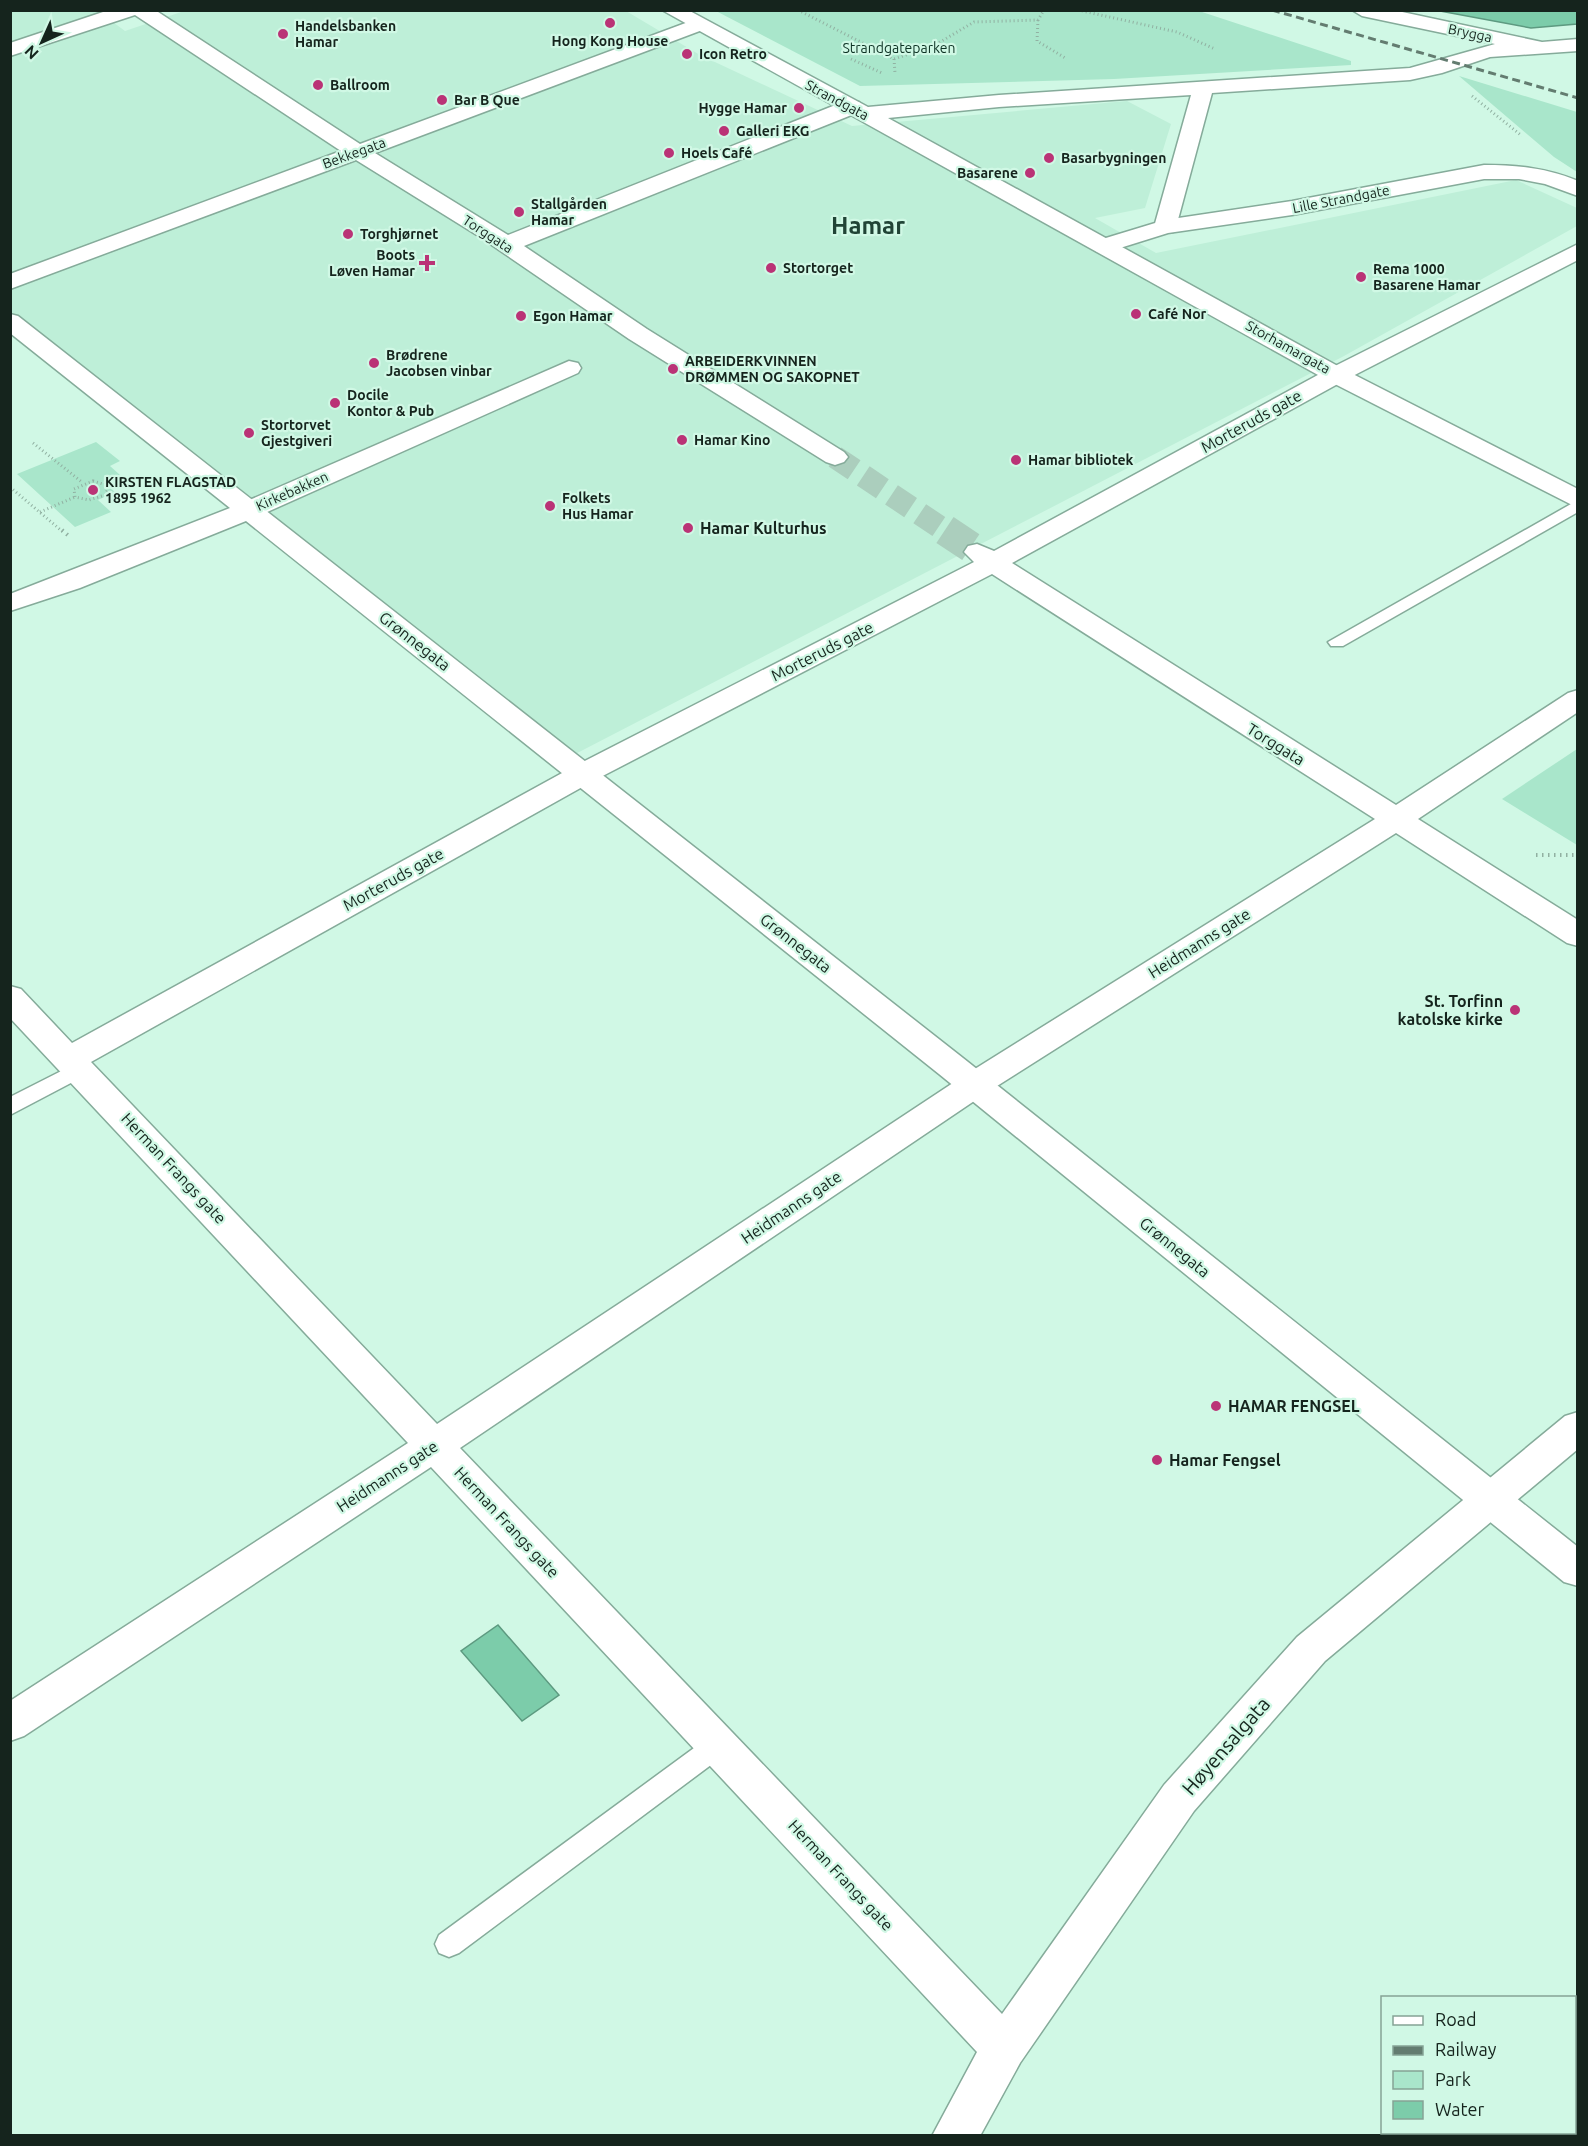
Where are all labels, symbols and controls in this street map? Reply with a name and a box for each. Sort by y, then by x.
north arrow [12,12,72,72]
marker: Hong Kong House [603,16,617,30]
place label: Handelsbanken Hamar [295,18,396,50]
street label: Brygga [1447,21,1493,45]
marker: Handelsbanken Hamar [276,27,290,41]
place label: Hong Kong House [552,33,668,49]
park label: Strandgateparken [842,40,956,56]
text: N [21,42,42,63]
place label: Icon Retro [699,46,767,62]
marker: Icon Retro [680,47,694,61]
place label: Ballroom [330,77,390,93]
street label: Strandgata [803,77,871,123]
marker: Ballroom [311,78,325,92]
place label: Bar B Que [454,92,520,108]
marker: Bar B Que [435,93,449,107]
place label: Hygge Hamar [699,100,787,116]
marker: Hygge Hamar [792,101,806,115]
place label: Galleri EKG [736,123,809,139]
marker: Galleri EKG [717,124,731,138]
street label: Bekkegata [320,134,388,172]
place label: Hoels Café [681,145,752,161]
marker: Hoels Café [662,146,676,160]
place label: Basarbygningen [1061,150,1166,166]
marker: Basarbygningen [1042,151,1056,165]
place label: Basarene [957,165,1018,181]
marker: Basarene [1023,166,1037,180]
street label: Lille Strandgate [1291,182,1391,216]
place label: Stallgården Hamar [531,196,607,228]
marker: Stallgården Hamar [512,205,526,219]
street label: Torggata [460,212,516,256]
district label: Hamar [831,212,905,239]
place label: Torghjørnet [360,226,438,242]
marker: Torghjørnet [341,227,355,241]
place label: Boots Løven Hamar [329,247,415,279]
marker: Boots Løven Hamar [420,256,434,270]
place label: Stortorget [783,260,853,276]
marker: Stortorget [764,261,778,275]
place label: Rema 1000 Basarene Hamar [1373,261,1481,293]
marker: Rema 1000 Basarene Hamar [1354,270,1368,284]
place label: Café Nor [1148,306,1207,322]
marker: Café Nor [1129,307,1143,321]
place label: Egon Hamar [533,308,613,324]
marker: Egon Hamar [514,309,528,323]
street label: Storhamargata [1243,317,1333,377]
place label: Brødrene Jacobsen vinbar [386,347,492,379]
place label: ARBEIDERKVINNEN DRØMMEN OG SAKOPNET [685,353,860,385]
marker: Brødrene Jacobsen vinbar [367,356,381,370]
marker: ARBEIDERKVINNEN DRØMMEN OG SAKOPNET [666,362,680,376]
street label: Morteruds gate [1198,386,1304,456]
place label: Docile Kontor & Pub [347,387,434,419]
marker: Docile Kontor & Pub [328,396,342,410]
place label: Stortorvet Gjestgiveri [261,417,332,449]
marker: Stortorvet Gjestgiveri [242,426,256,440]
place label: Hamar Kino [694,432,771,448]
marker: Hamar Kino [675,433,689,447]
place label: Hamar bibliotek [1028,452,1134,468]
marker: Hamar bibliotek [1009,453,1023,467]
street label: Kirkebakken [254,468,330,514]
place label: KIRSTEN FLAGSTAD 1895 1962 [105,474,236,506]
marker: KIRSTEN FLAGSTAD 1895 1962 [86,483,100,497]
place label: Folkets Hus Hamar [562,490,634,522]
marker: Folkets Hus Hamar [543,499,557,513]
place label: Hamar Kulturhus [700,519,827,537]
marker: Hamar Kulturhus [681,521,695,535]
street label: Grønnegata [376,608,454,674]
street label: Morteruds gate [768,618,876,684]
street label: Torggata [1244,719,1308,769]
street label: Morteruds gate [340,844,446,914]
street label: Heidmanns gate [1145,904,1253,982]
street label: Grønnegata [757,910,835,976]
place label: St. Torfinn katolske kirke [1398,992,1503,1028]
marker: St. Torfinn katolske kirke [1508,1003,1522,1017]
street label: Herman Frangs gate [118,1109,230,1227]
street label: Heidmanns gate [738,1167,844,1247]
street label: Grønnegata [1136,1213,1214,1281]
place label: HAMAR FENGSEL [1228,1397,1360,1415]
marker: HAMAR FENGSEL [1209,1399,1223,1413]
street label: Heidmanns gate [333,1437,441,1515]
place label: Hamar Fengsel [1169,1451,1281,1469]
marker: Hamar Fengsel [1150,1453,1164,1467]
street label: Herman Frangs gate [451,1463,563,1581]
street label: Høyensalgata [1177,1692,1274,1799]
street label: Herman Frangs gate [785,1816,897,1934]
legend [1381,1996,1576,2134]
text: Road [1435,2009,1477,2029]
text: Railway [1435,2039,1497,2059]
text: Park [1435,2069,1471,2089]
text: Water [1435,2099,1485,2119]

